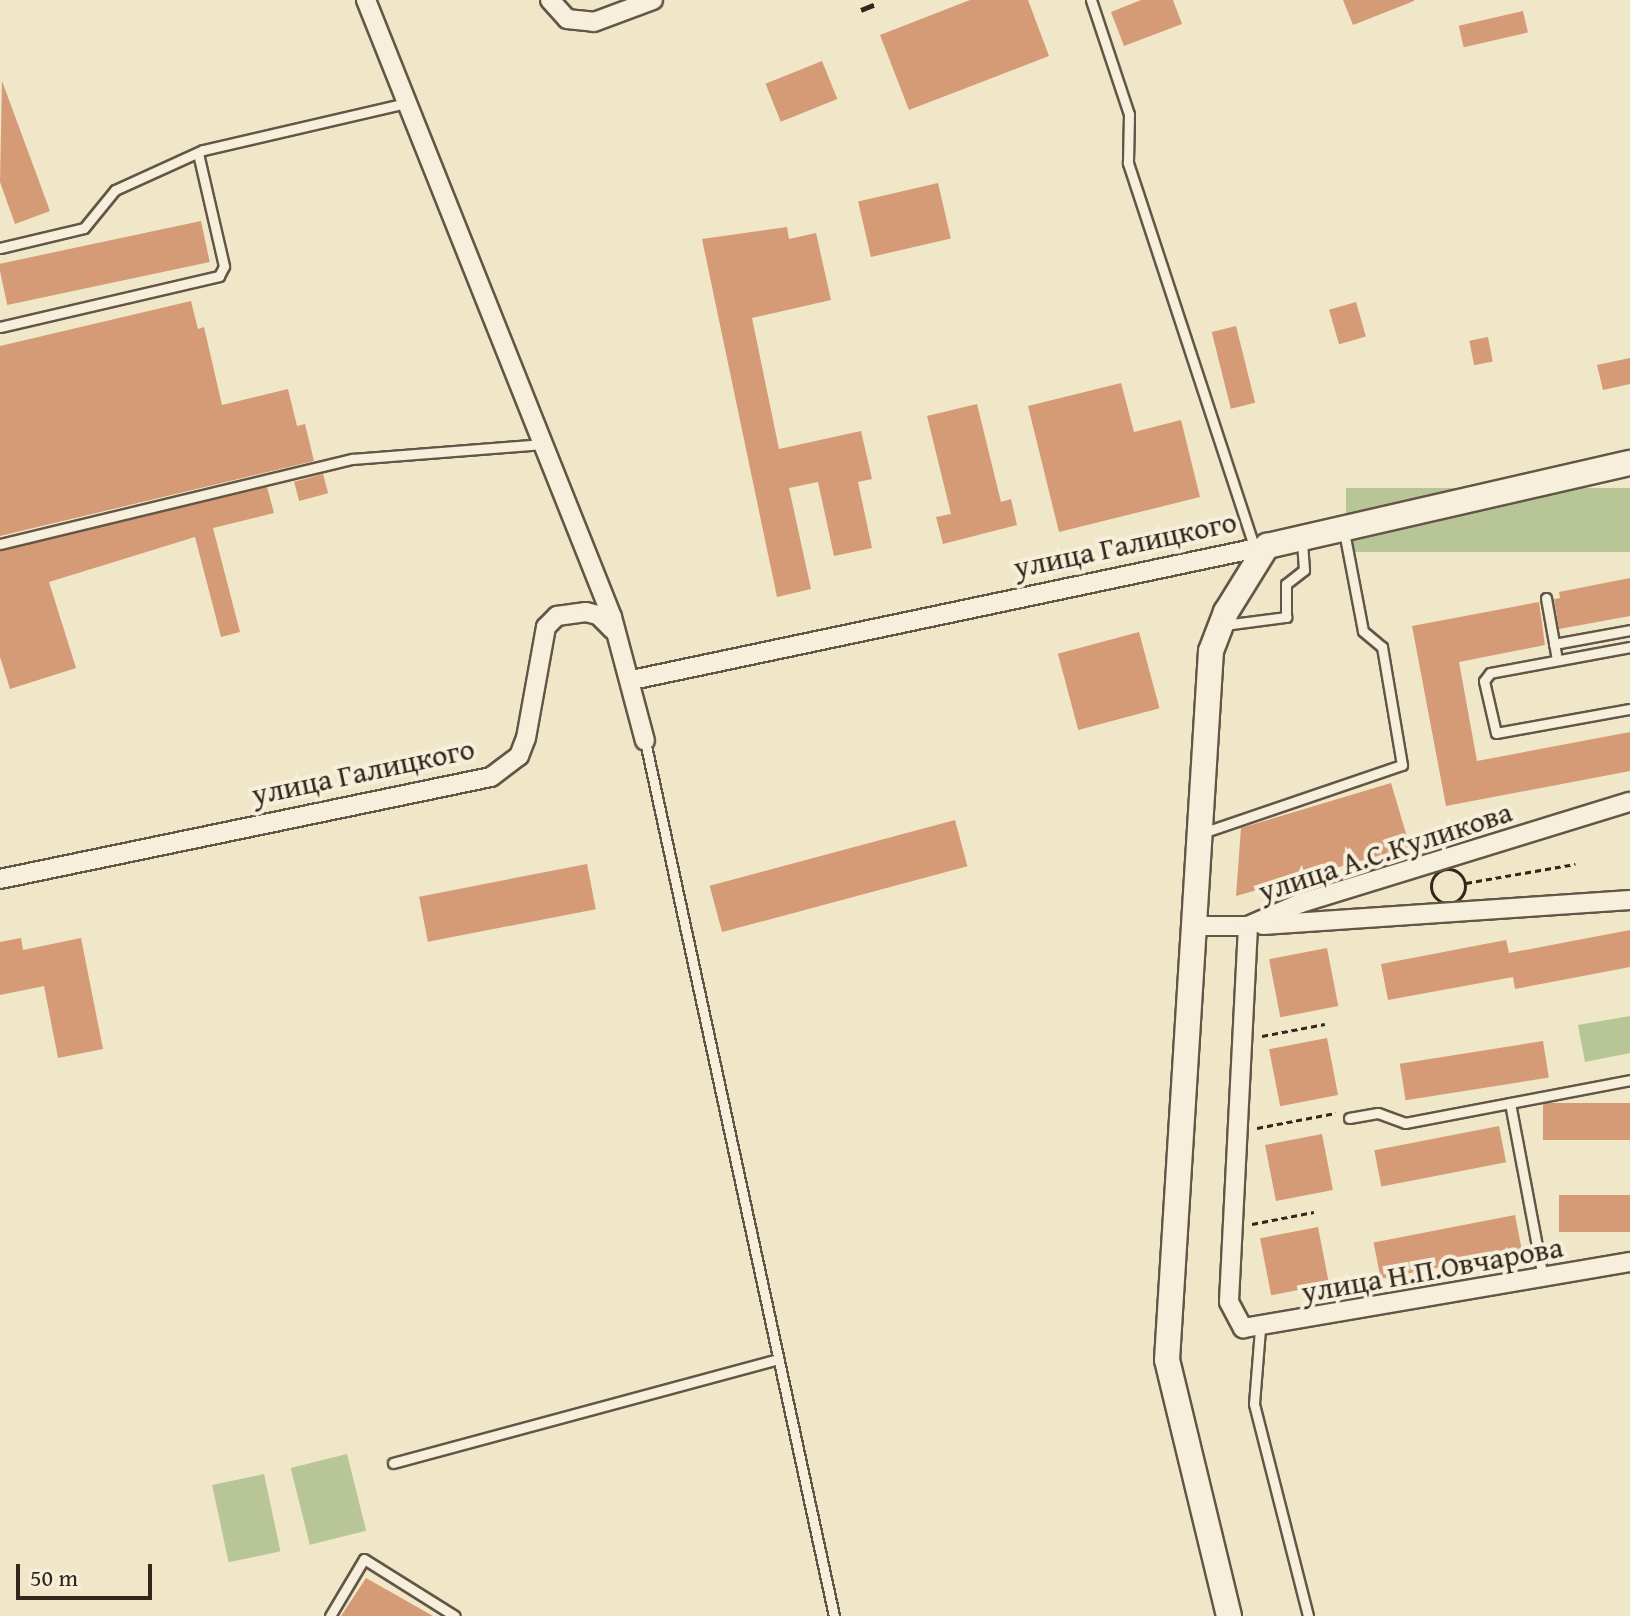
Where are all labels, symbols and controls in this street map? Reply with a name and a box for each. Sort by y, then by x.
street label: улица Галицкого [1010,503,1240,585]
street label: улица Галицкого [248,730,478,812]
street label: улица А.С.Куликова [1254,793,1516,909]
street label: улица Н.П.Овчарова [1298,1228,1566,1310]
scale bar [20,1548,156,1598]
text: 50 m [30,1560,78,1595]

